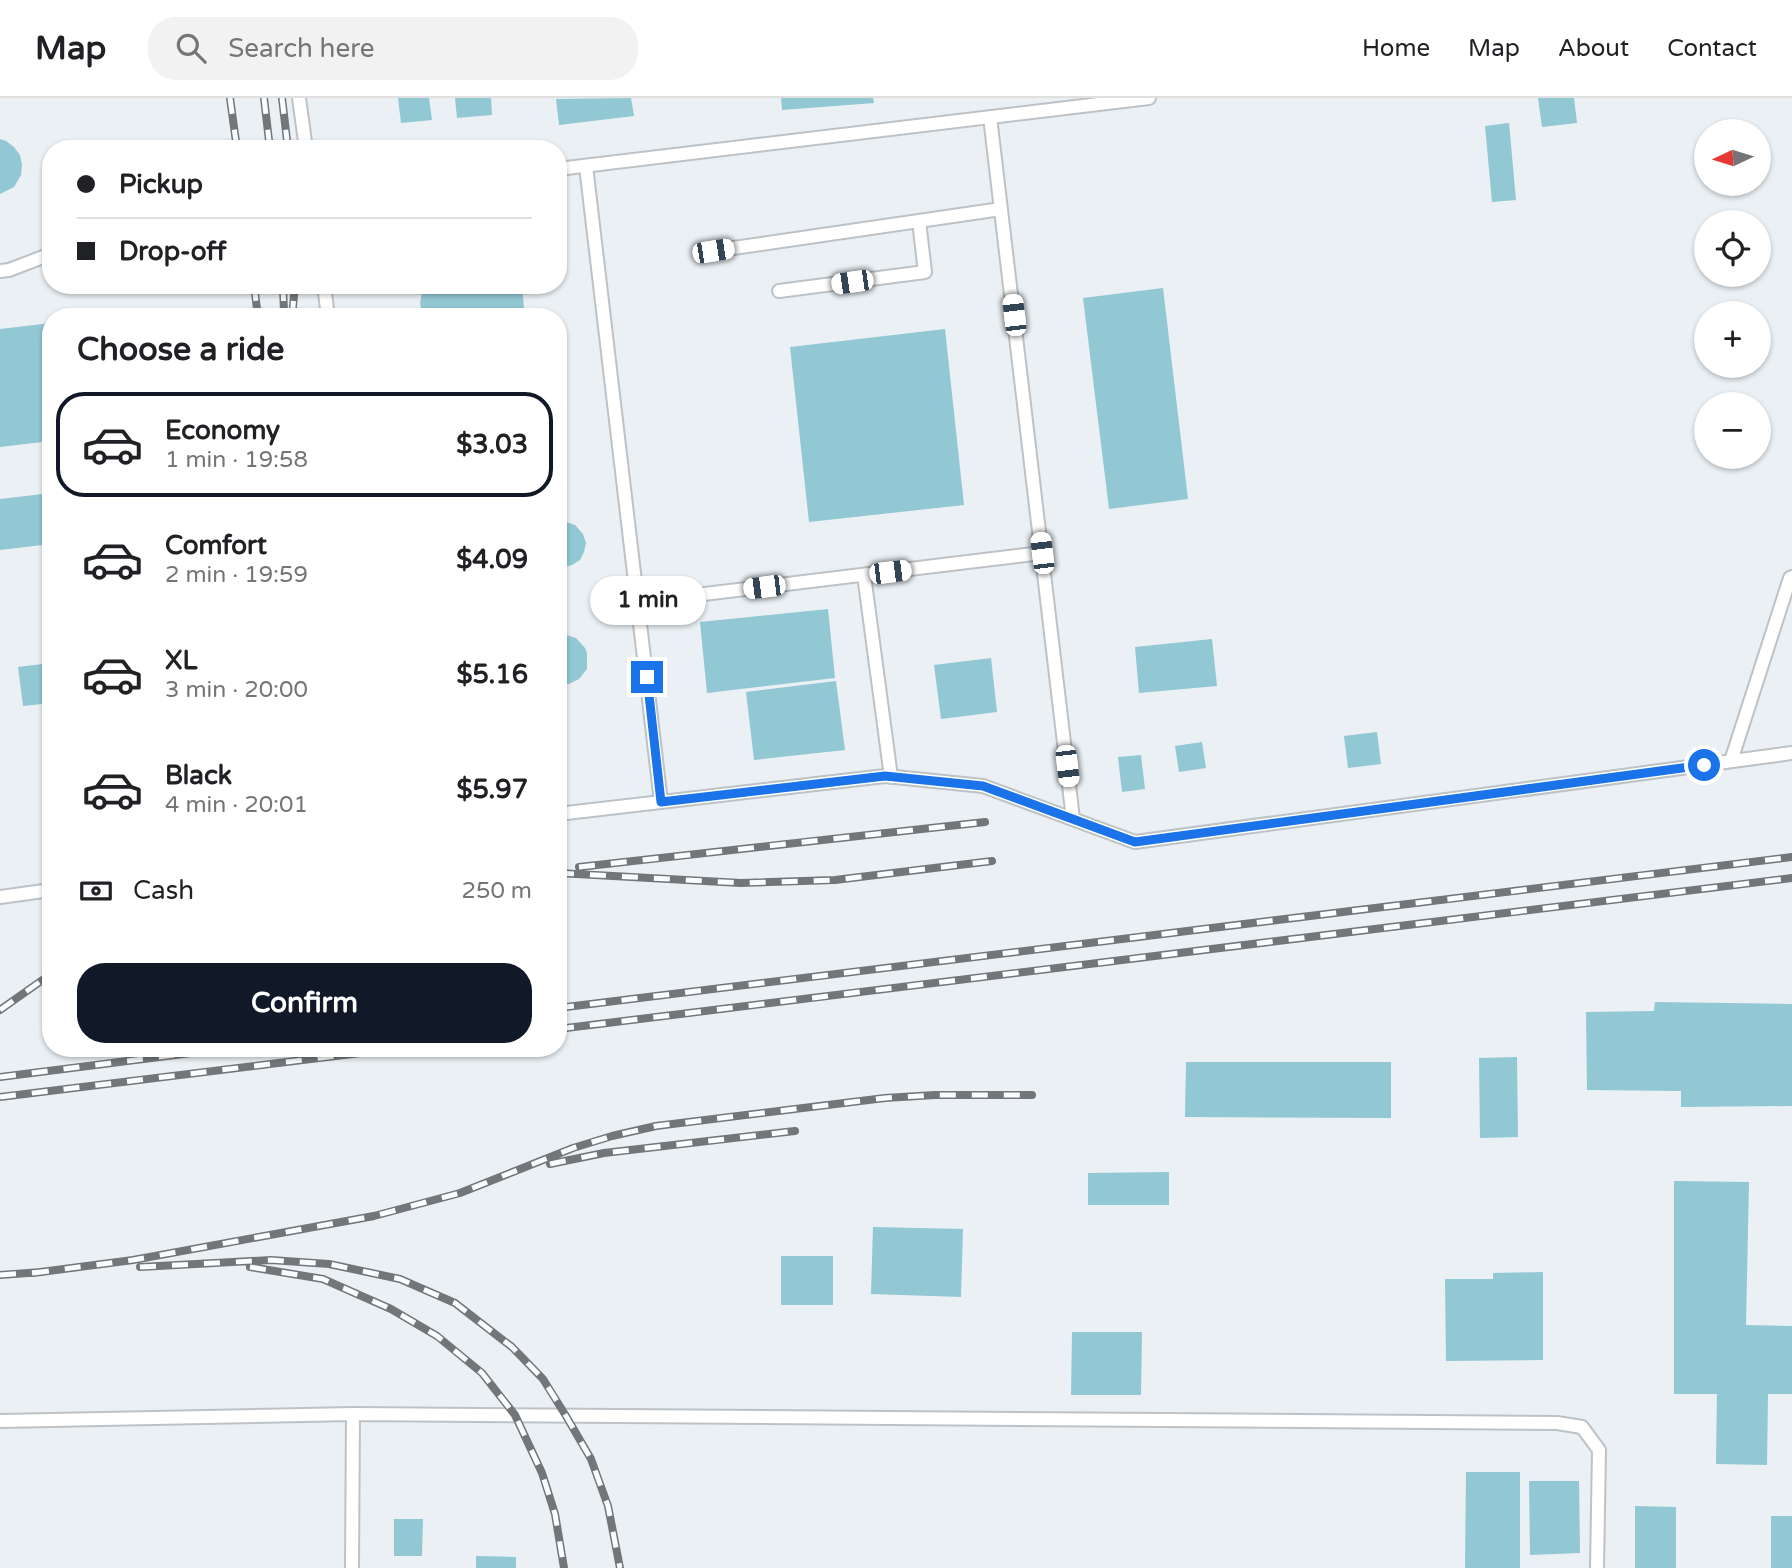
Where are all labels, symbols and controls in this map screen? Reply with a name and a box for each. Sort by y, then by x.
search box [148,17,638,80]
text: Map [35,29,106,68]
icon: search [172,29,210,67]
text: Search here [228,33,374,64]
text: Home [1362,34,1430,63]
text: Map [1468,34,1520,63]
text: About [1558,34,1629,63]
text: Contact [1667,34,1757,63]
north arrow [1694,119,1771,196]
map controls [1694,119,1771,469]
text: Pickup [119,169,203,200]
button: locate [1694,210,1771,287]
text: Drop-off [119,236,226,267]
car [691,237,736,265]
car [830,269,875,295]
car [1002,293,1027,337]
button: + [1694,301,1771,378]
text: Choose a ride [77,331,284,369]
button: − [1694,392,1771,469]
icon: car [81,413,144,476]
text: Economy [165,415,280,446]
text: $3.03 [456,429,528,460]
text: 1 min · 19:58 [165,446,308,474]
icon: car [81,528,144,591]
text: Comfort [165,530,267,561]
car [1030,531,1055,575]
text: $4.09 [456,544,528,575]
car [868,559,913,585]
text: 2 min · 19:59 [165,561,308,589]
car [742,574,787,600]
callout: 1 min [589,575,705,624]
text: 1 min [617,586,679,614]
icon: car [81,643,144,706]
text: XL [165,645,197,676]
text: $5.16 [456,659,528,690]
route end [631,661,663,693]
text: 3 min · 20:00 [165,676,308,704]
car [1055,744,1080,788]
route start [1688,749,1720,781]
icon: car [81,758,144,821]
text: Black [165,760,232,791]
text: $5.97 [456,774,528,805]
text: 4 min · 20:01 [165,791,308,819]
icon: cash [77,872,115,910]
text: Cash [133,875,194,906]
text: 250 m [462,877,532,905]
button: Confirm [77,963,532,1043]

